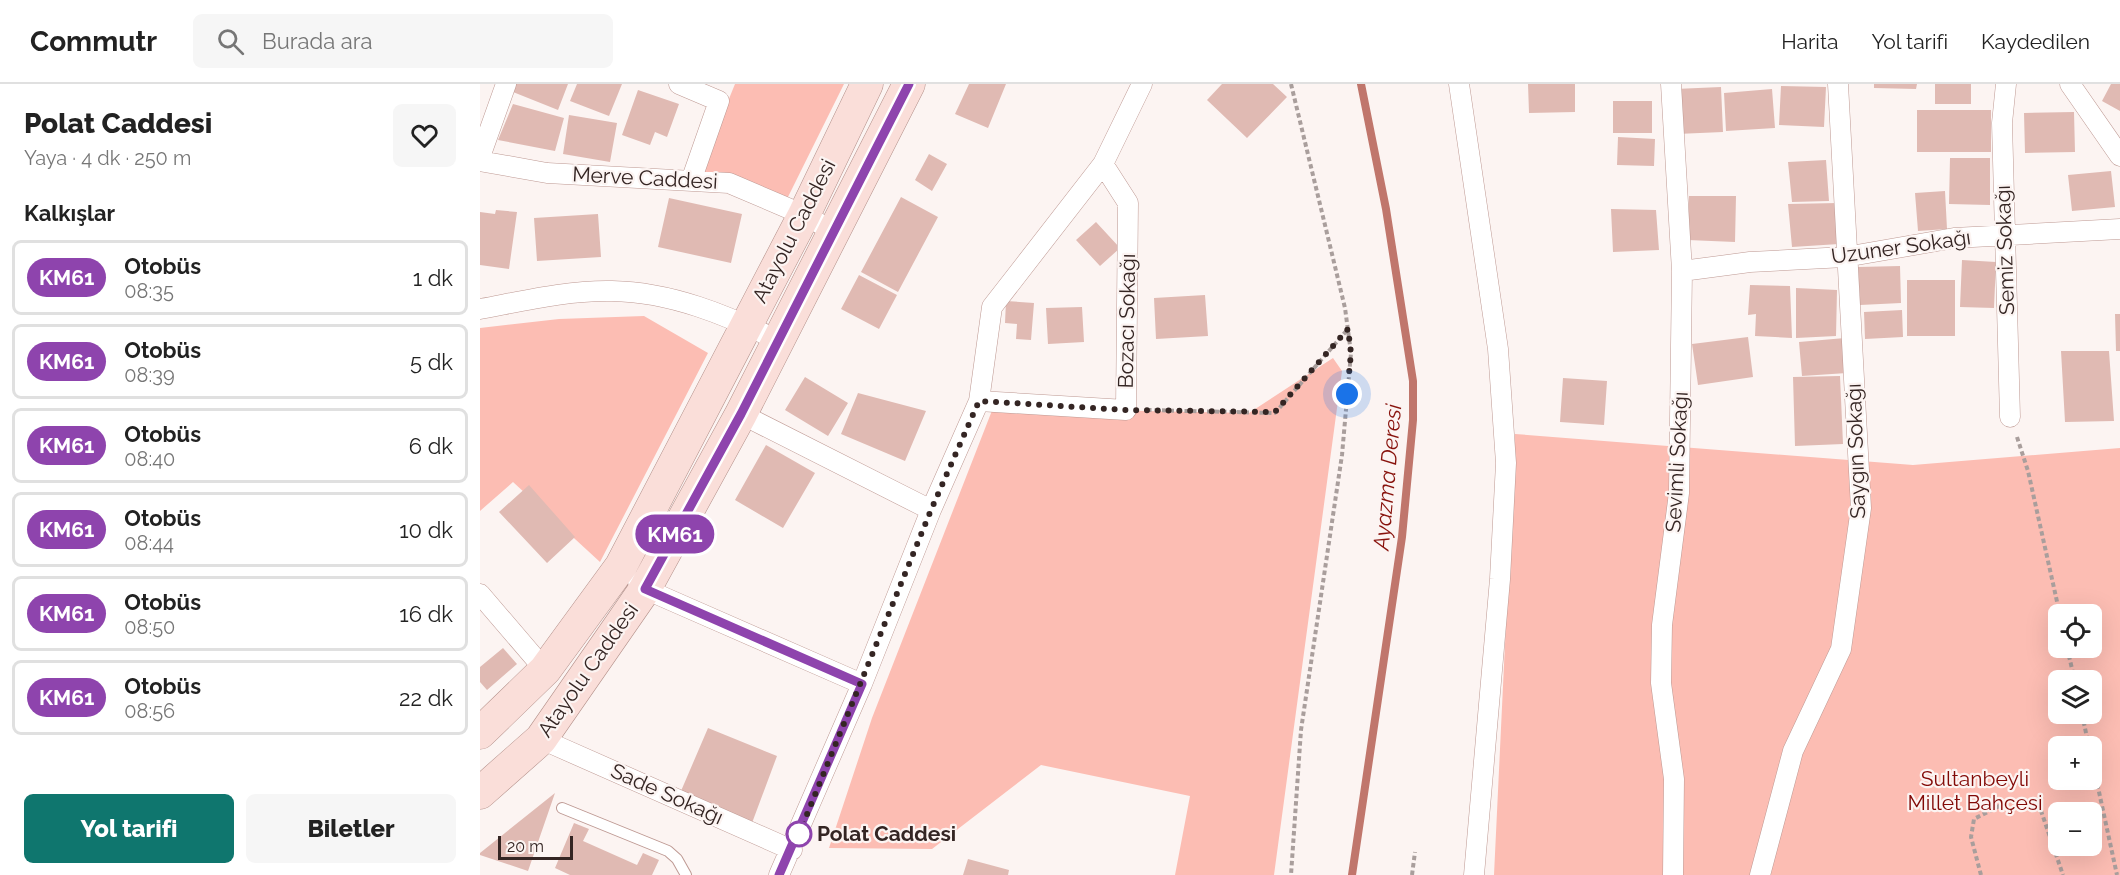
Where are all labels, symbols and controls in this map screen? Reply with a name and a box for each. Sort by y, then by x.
search box [193,14,613,68]
text: Commutr [30,25,157,58]
icon: search [214,25,247,58]
text: Burada ara [262,28,372,54]
text: Harita [1781,29,1838,54]
text: Yol tarifi [1871,29,1948,54]
text: Kaydedilen [1981,29,2090,54]
button: heart [393,104,456,167]
text: Polat Caddesi [24,107,212,140]
text: Yaya · 4 dk · 250 m [24,146,191,170]
street label: Atayolu Caddesi [747,155,841,307]
street label: Merve Caddesi [572,161,718,194]
street label: Semiz Sokağı [1990,185,2019,315]
text: Kalkışlar [24,200,115,226]
street label: Uzuner Sokağı [1830,224,1972,269]
text: Otobüs [124,253,201,279]
street label: Bozacı Sokağı [1113,253,1140,389]
text: KM61 [39,265,94,290]
text: 1 dk [413,265,453,291]
text: 08:35 [124,279,174,303]
text: Otobüs [124,337,201,363]
text: KM61 [39,349,94,374]
text: 5 dk [410,349,453,375]
text: 08:39 [124,363,175,387]
your location [1332,379,1362,409]
street label: Saygın Sokağı [1841,383,1870,519]
street label: Sevimli Sokağı [1660,391,1693,533]
water label: Ayazma Deresi [1368,402,1406,552]
text: Otobüs [124,421,201,447]
text: KM61 [39,433,94,458]
text: 6 dk [409,433,453,459]
text: 08:40 [124,447,175,471]
text: Otobüs [124,505,201,531]
line badge: KM61 [633,514,717,554]
text: KM61 [39,517,94,542]
text: 10 dk [399,517,453,543]
text: KM61 [647,522,703,547]
text: 08:44 [124,531,174,555]
text: Otobüs [124,589,201,615]
street label: Atayolu Caddesi [532,598,643,742]
text: KM61 [39,601,94,626]
text: 16 dk [399,601,453,627]
map controls [2048,604,2102,856]
button: locate [2048,604,2102,658]
text: 08:50 [124,615,175,639]
button: layers [2048,670,2102,724]
text: Otobüs [124,673,201,699]
text: KM61 [39,685,94,710]
text: 22 dk [399,685,453,711]
text: 08:56 [124,699,175,723]
button: + [2048,736,2102,790]
street label: Sade Sokağı [607,758,727,829]
park label: Sultanbeyli Millet Bahçesi [1907,766,2043,815]
button: Yol tarifi [24,794,234,863]
button: Biletler [246,794,456,863]
button: − [2048,802,2102,856]
marker: Polat Caddesi [786,821,812,847]
place label: Polat Caddesi [817,821,956,846]
scale bar [498,833,573,860]
text: 20 m [507,837,544,856]

